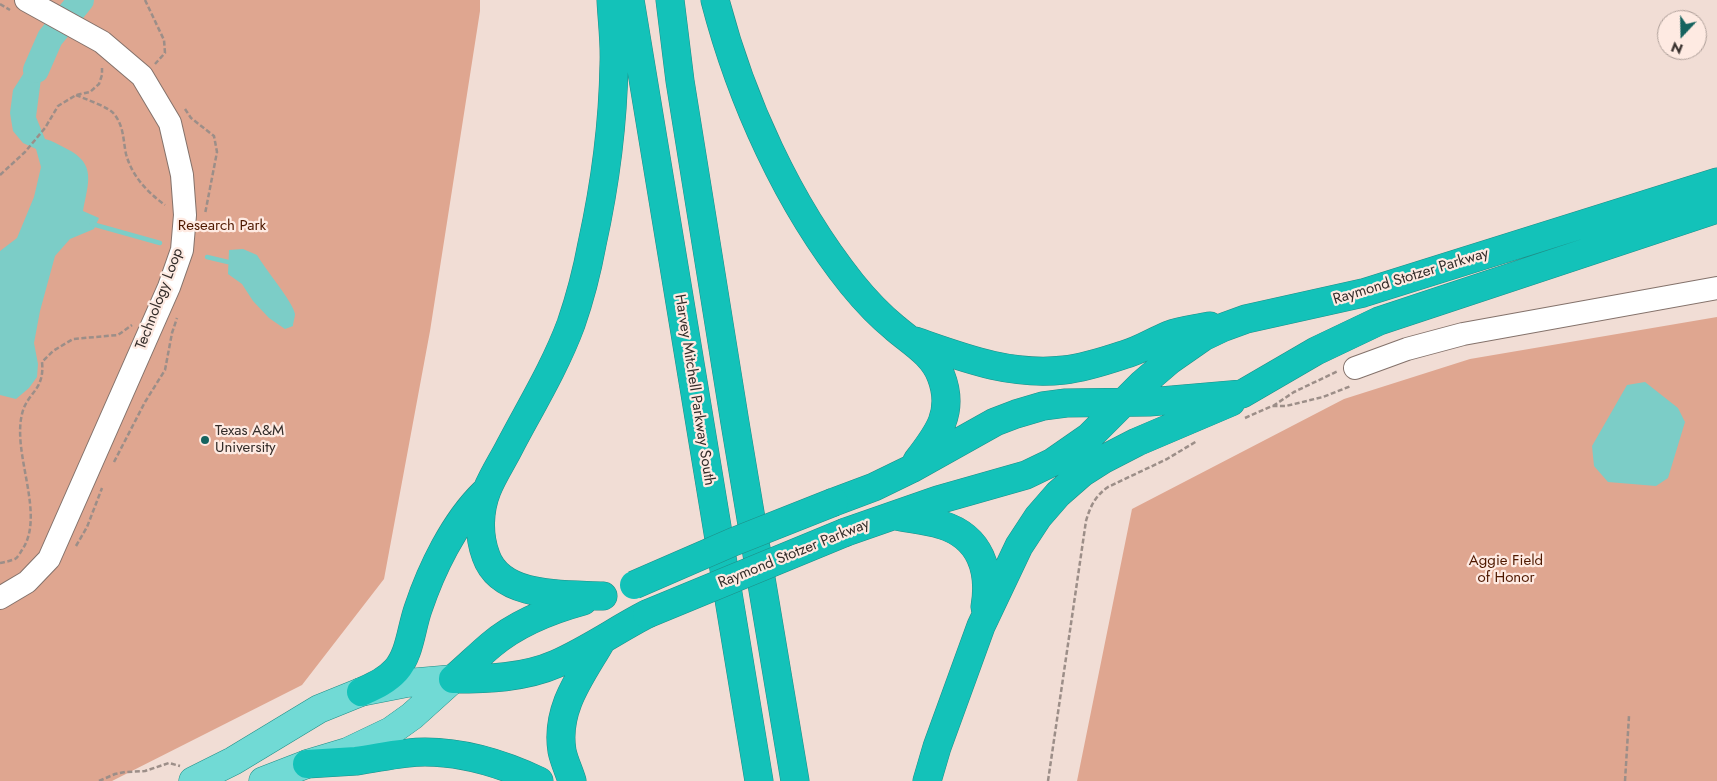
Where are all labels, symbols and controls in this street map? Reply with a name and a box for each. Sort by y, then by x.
north arrow [1657,10,1707,60]
text: N [1668,37,1686,59]
park label: Research Park [178,217,266,235]
street label: Raymond Stotzer Parkway [1331,245,1491,309]
street label: Technology Loop [132,246,188,352]
street label: Harvey Mitchell Parkway South [670,293,718,487]
place label: Texas A&M University [215,422,284,457]
marker: Texas A&M University [199,434,211,446]
street label: Raymond Stotzer Parkway [716,515,872,593]
park label: Aggie Field of Honor [1469,552,1543,587]

